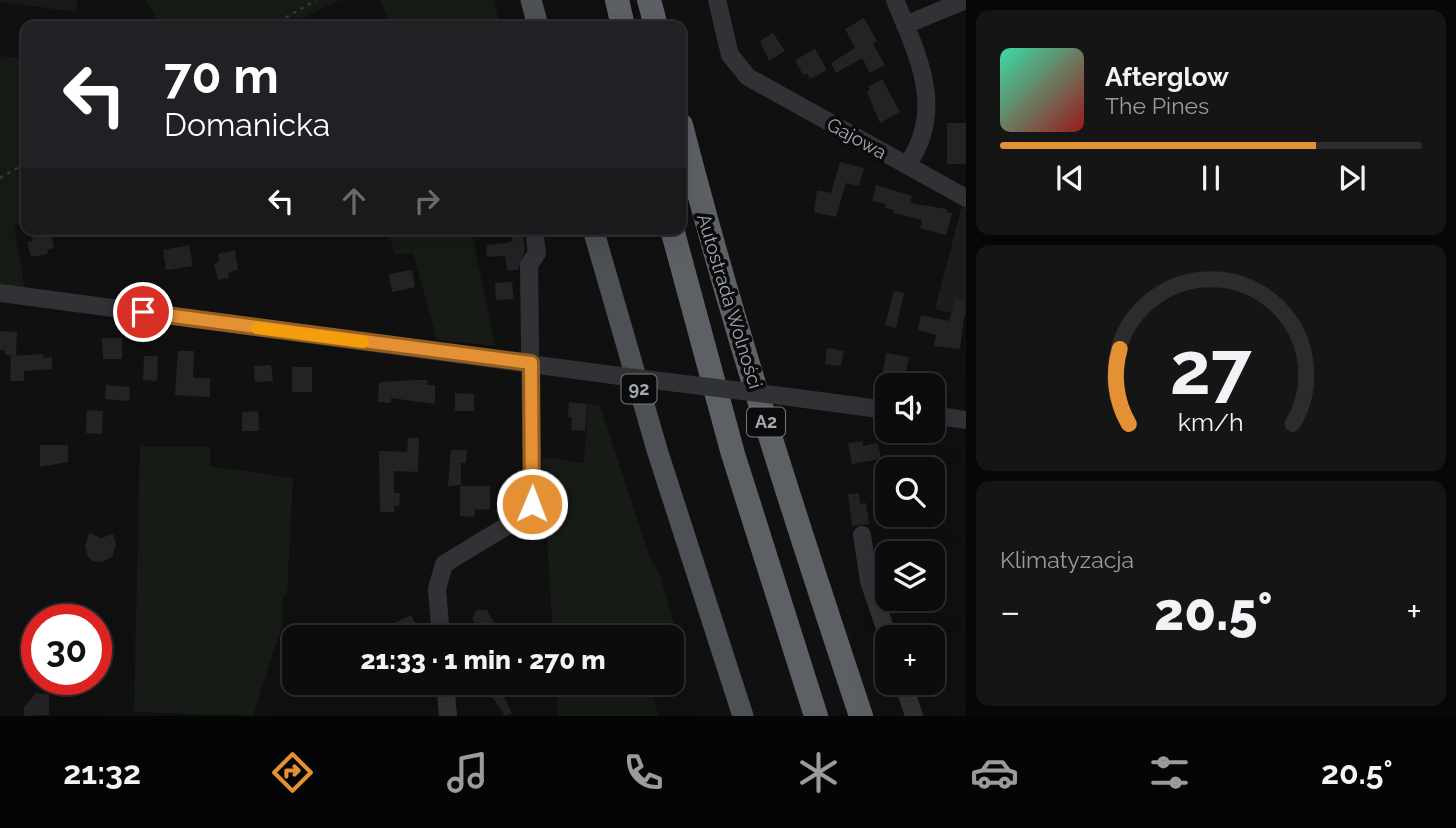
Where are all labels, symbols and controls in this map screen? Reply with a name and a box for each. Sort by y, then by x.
text: 70 m [164,47,279,104]
icon: left [49,49,140,140]
text: Afterglow [1105,62,1229,92]
text: The Pines [1105,92,1209,119]
text: Domanicka [164,106,330,143]
street label: Gajowa [823,113,891,163]
icon: previous [1051,159,1089,197]
icon: pause [1192,159,1230,197]
icon: next [1333,159,1371,197]
icon: left [262,182,300,220]
icon: ahead [335,182,373,220]
icon: right [408,182,446,220]
street label: Autostrada Wolności [693,211,767,391]
pin [113,282,173,342]
icon: arrive [124,293,162,331]
text: 27 [1170,326,1252,411]
map controls [875,373,945,695]
button: sound [875,373,945,443]
road number: 92 [622,374,656,404]
text: km/h [1178,407,1244,437]
road number: A2 [747,408,785,436]
button: search [875,457,945,527]
position arrow [495,467,569,541]
button: layers [875,541,945,611]
text: Klimatyzacja [1000,546,1134,573]
text: 20.5° [1154,581,1273,642]
text: − [1000,589,1020,634]
text: + [1406,589,1422,634]
speed limit sign: 30 [21,604,112,695]
button: + [875,625,945,695]
text: 21:33 · 1 min · 270 m [360,645,606,675]
icon: directions [268,748,317,797]
icon: music [443,748,492,797]
icon: phone [619,748,668,797]
icon: climate [794,748,843,797]
icon: car [970,748,1019,797]
icon: filters [1145,748,1194,797]
text: 21:32 [63,754,141,791]
text: 20.5° [1321,754,1393,791]

